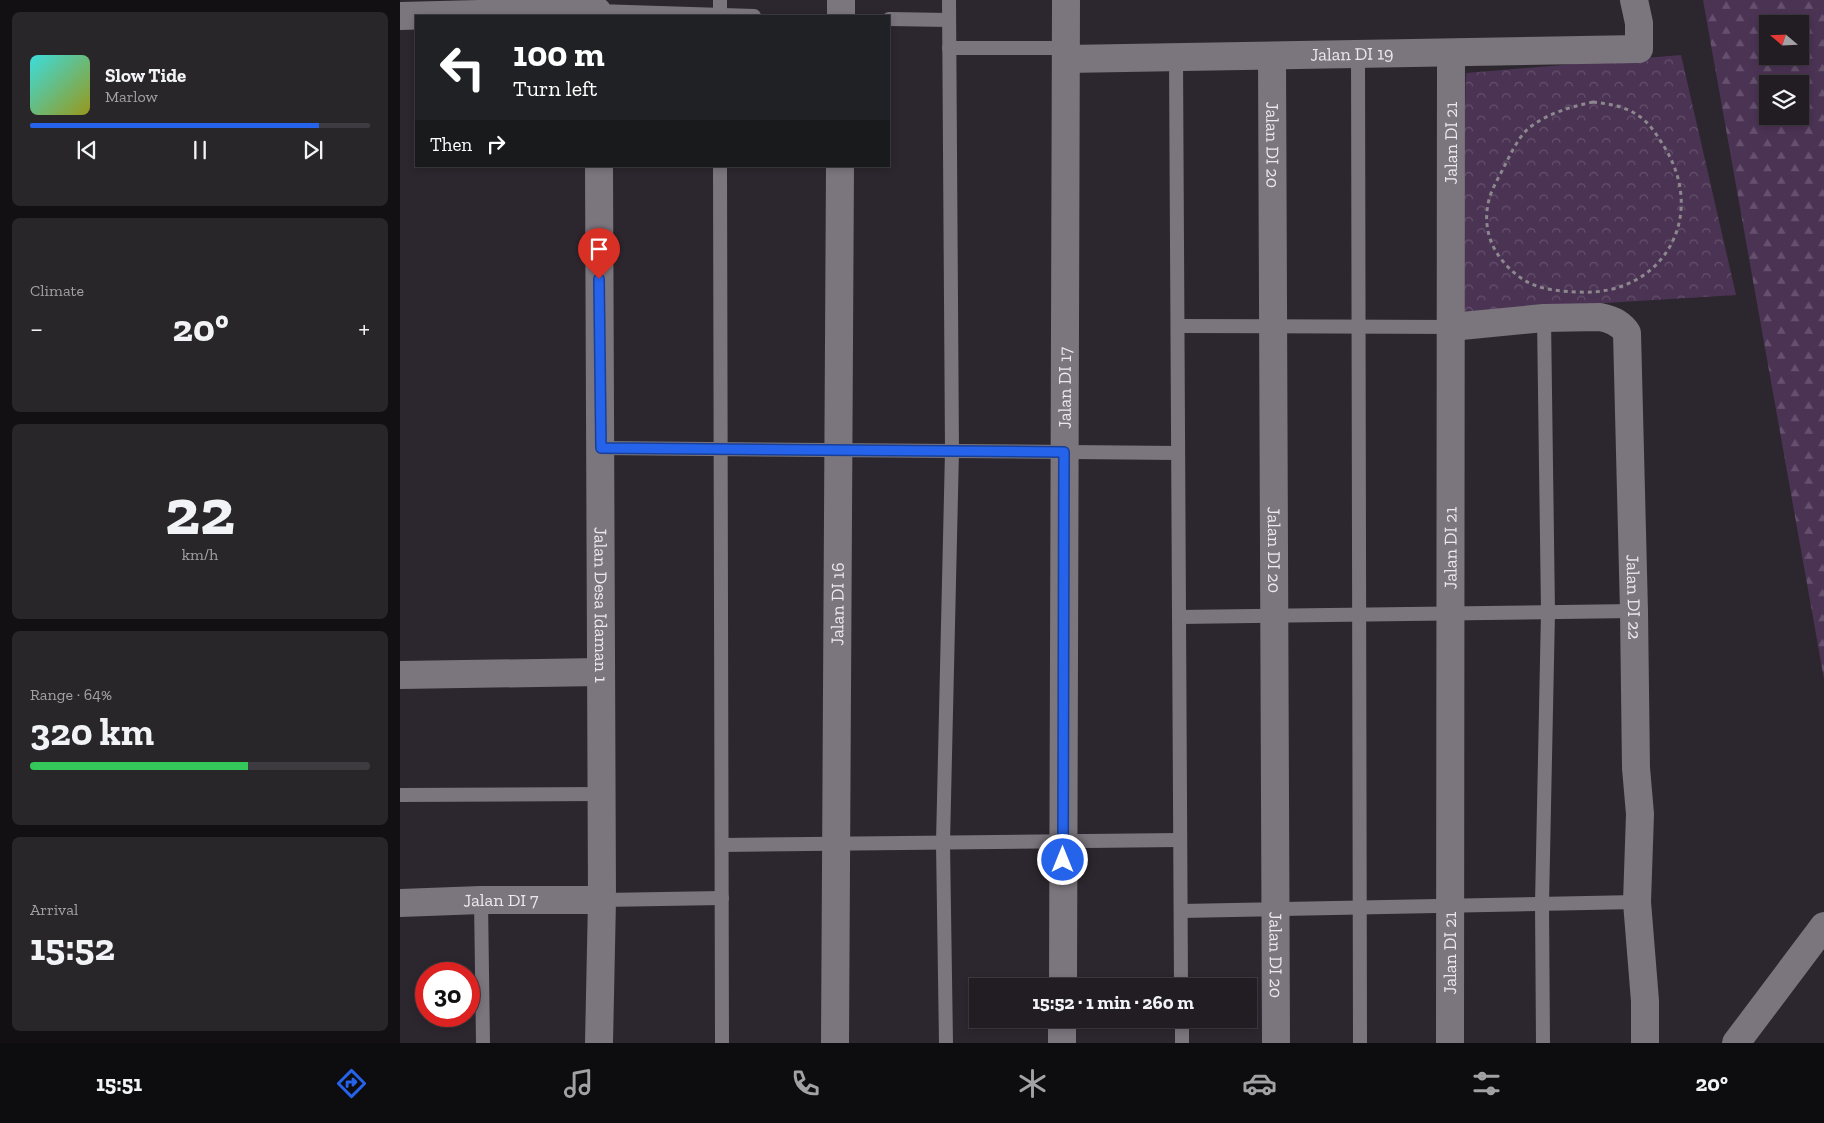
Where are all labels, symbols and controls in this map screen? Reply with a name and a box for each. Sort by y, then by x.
north arrow [1759,15,1809,65]
map controls [1759,15,1809,125]
text: 100 m [513,33,605,75]
icon: left [430,35,495,100]
street label: Jalan DI 19 [1310,42,1394,66]
text: Slow Tide [105,64,186,87]
text: Turn left [513,75,597,102]
button: layers [1759,75,1809,125]
text: Marlow [105,87,158,106]
street label: Jalan DI 21 [1440,101,1462,184]
street label: Jalan DI 20 [1261,102,1284,188]
icon: right [482,130,510,158]
text: Then [430,133,472,156]
icon: previous [73,136,101,164]
icon: pause [186,136,214,164]
icon: next [299,136,327,164]
pin [578,228,620,279]
icon: arrive [585,235,613,263]
text: Climate [30,281,84,300]
text: 20° [173,305,229,351]
text: − [30,312,43,345]
text: + [358,312,370,345]
street label: Jalan DI 17 [1054,347,1076,429]
text: 22 [165,473,235,551]
street label: Jalan DI 21 [1439,506,1462,589]
street label: Jalan DI 20 [1263,507,1285,593]
street label: Jalan Desa Idaman 1 [589,527,612,683]
text: km/h [182,545,218,564]
street label: Jalan DI 22 [1622,554,1645,640]
street label: Jalan DI 16 [826,562,849,646]
text: Range · 64% [30,685,112,704]
text: 320 km [30,709,154,755]
position arrow [1036,833,1088,885]
street label: Jalan DI 7 [463,889,539,912]
text: Arrival [30,900,78,919]
street label: Jalan DI 21 [1439,911,1461,994]
street label: Jalan DI 20 [1264,912,1287,998]
text: 15:52 [30,924,115,970]
speed limit sign: 30 [415,962,480,1027]
text: 15:52 · 1 min · 260 m [1032,991,1194,1014]
icon: directions [334,1066,369,1101]
icon: music [561,1066,596,1101]
icon: phone [788,1066,823,1101]
icon: climate [1015,1066,1050,1101]
icon: car [1242,1066,1277,1101]
icon: filters [1469,1066,1504,1101]
text: 15:51 [96,1070,142,1097]
text: 20° [1696,1070,1728,1097]

